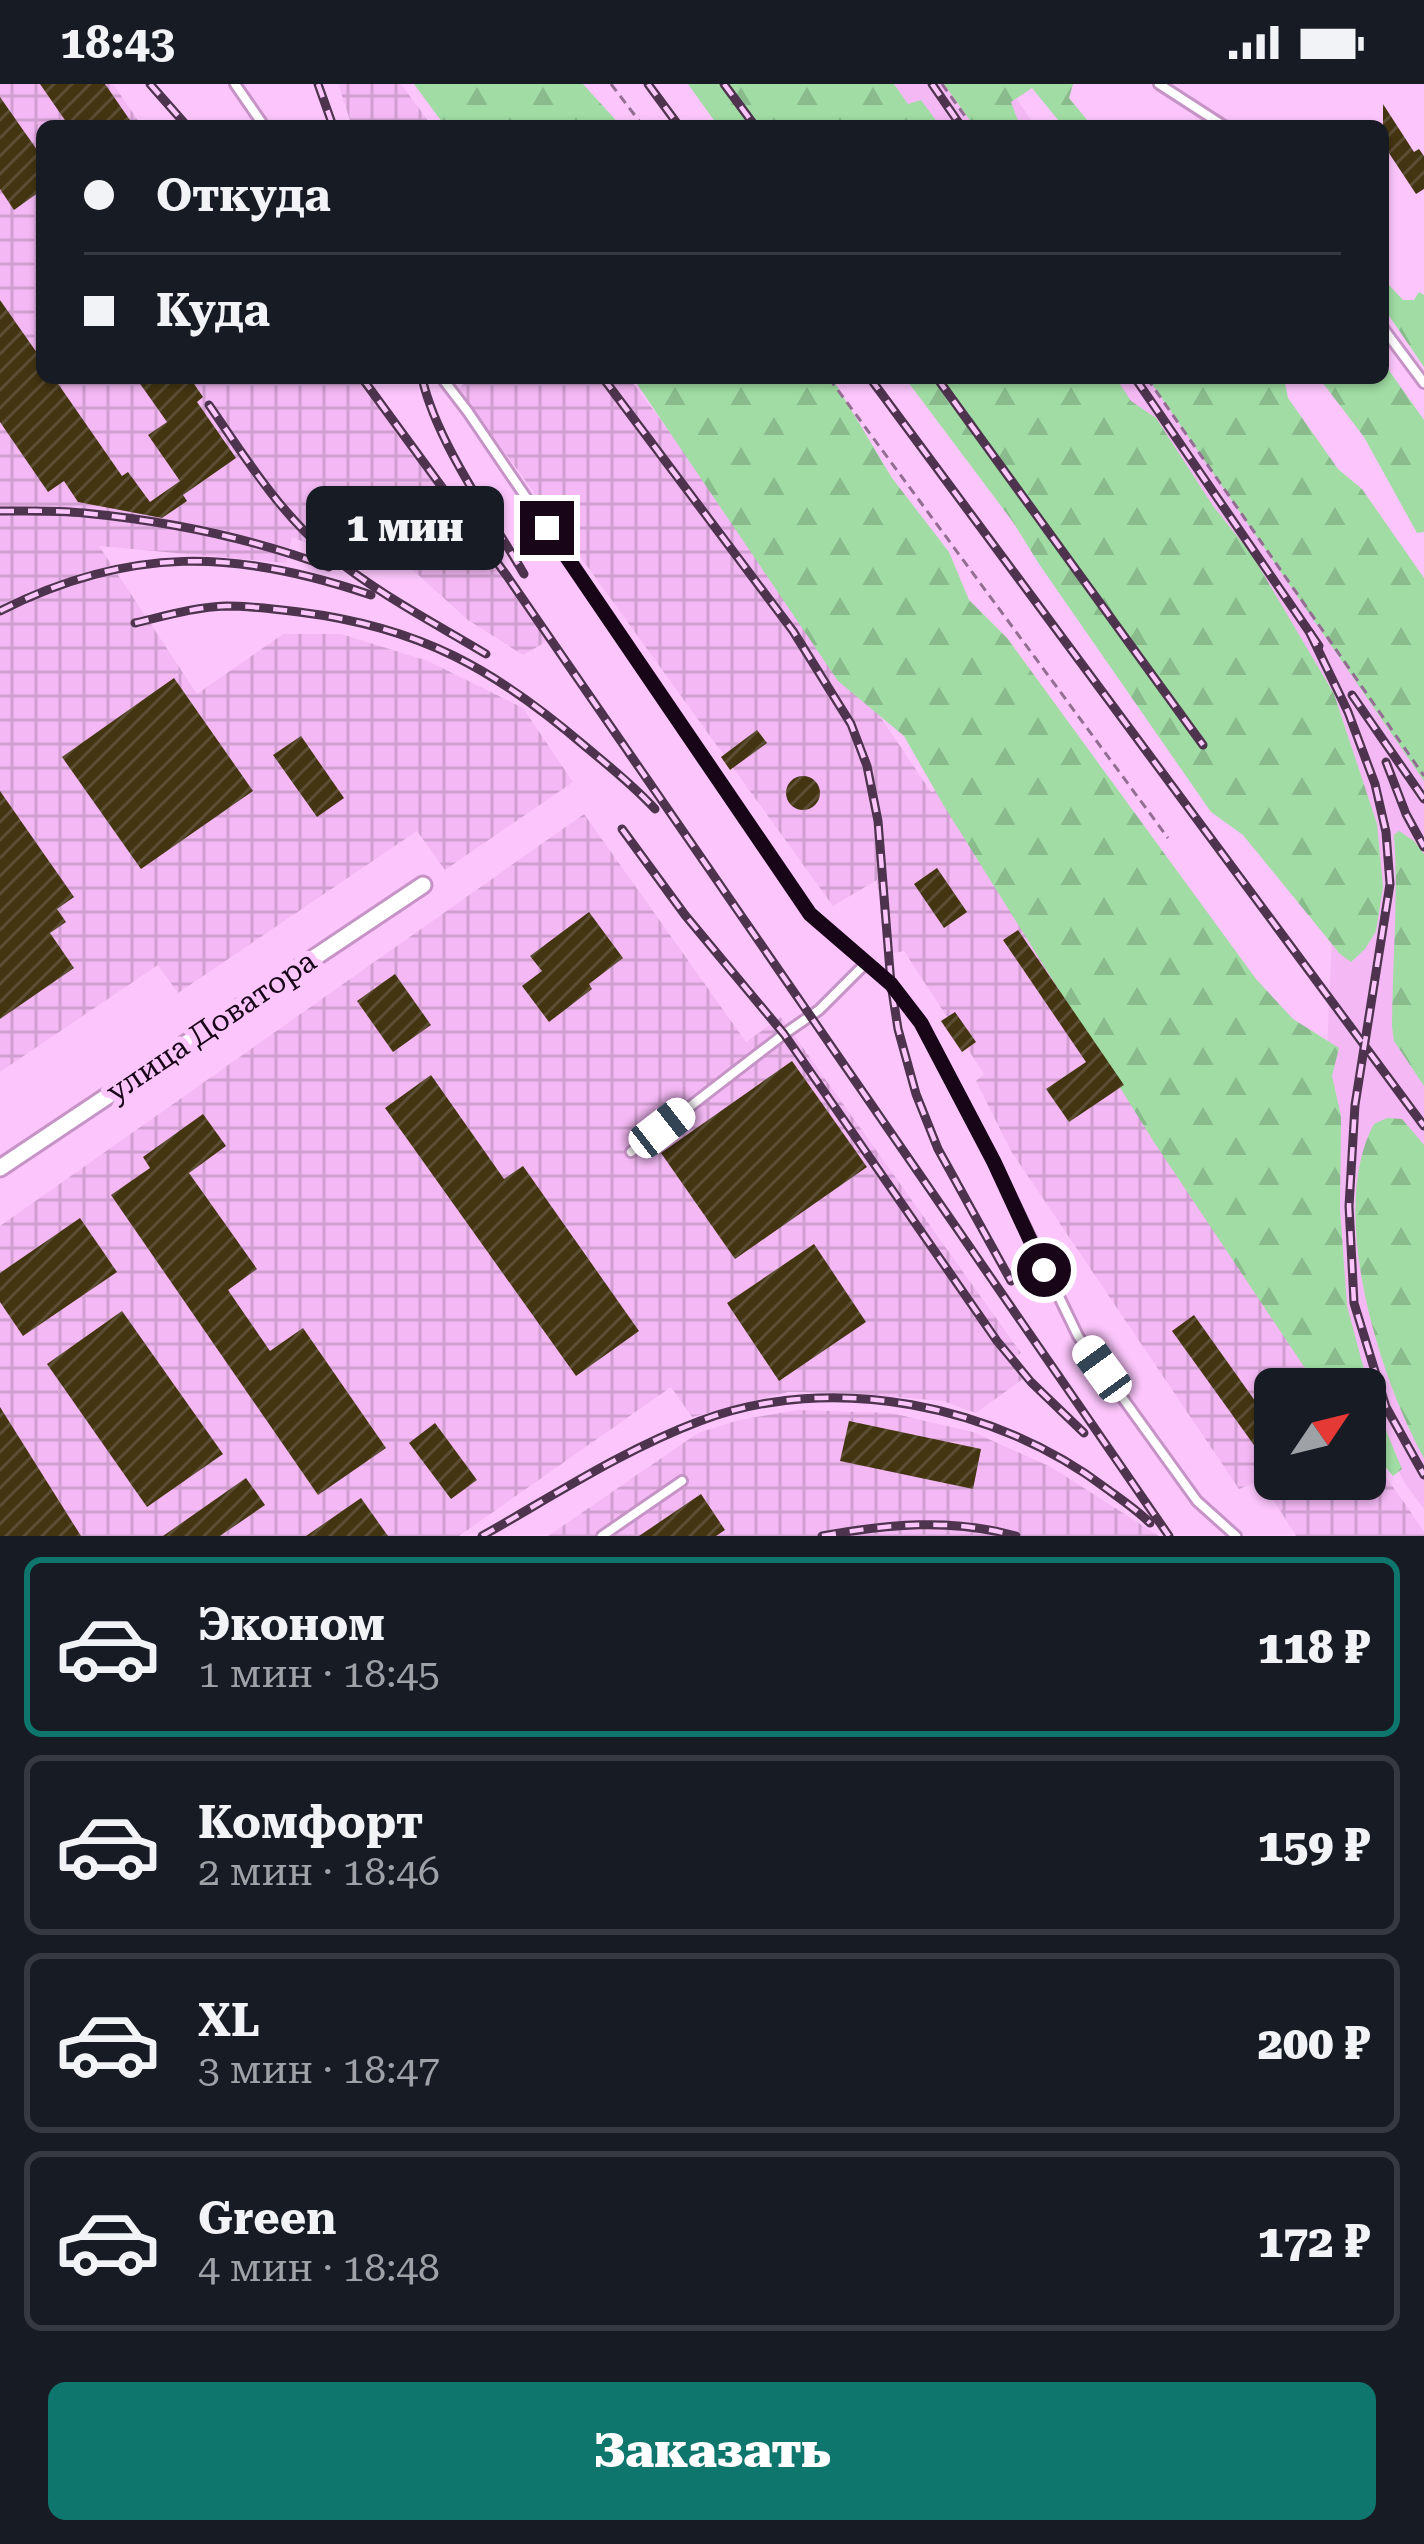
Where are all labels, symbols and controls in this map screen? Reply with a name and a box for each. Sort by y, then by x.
text: 18:43 [60,16,175,69]
text: Откуда [156,169,331,222]
text: Куда [156,284,270,337]
callout: 1 мин [307,486,505,570]
route end [520,501,574,555]
text: 1 мин [346,505,464,551]
street label: улица Доватора [100,943,322,1109]
car [623,1092,701,1164]
route start [1017,1243,1071,1297]
car [1066,1329,1138,1409]
north arrow [1254,1368,1386,1500]
map controls [1254,1368,1386,1500]
icon: car [54,1593,162,1701]
text: Эконом [198,1598,385,1651]
text: 118 ₽ [1258,1621,1370,1674]
text: 1 мин · 18:45 [198,1651,440,1697]
icon: car [54,1791,162,1899]
text: Комфорт [198,1796,423,1849]
text: 159 ₽ [1258,1819,1370,1872]
text: 2 мин · 18:46 [198,1849,440,1895]
icon: car [54,1989,162,2097]
text: XL [198,1994,260,2047]
text: 200 ₽ [1258,2017,1370,2070]
text: 3 мин · 18:47 [198,2047,440,2093]
icon: car [54,2187,162,2295]
text: Green [198,2192,336,2245]
text: 172 ₽ [1258,2215,1370,2268]
text: 4 мин · 18:48 [198,2245,440,2291]
button: Заказать [48,2382,1376,2520]

